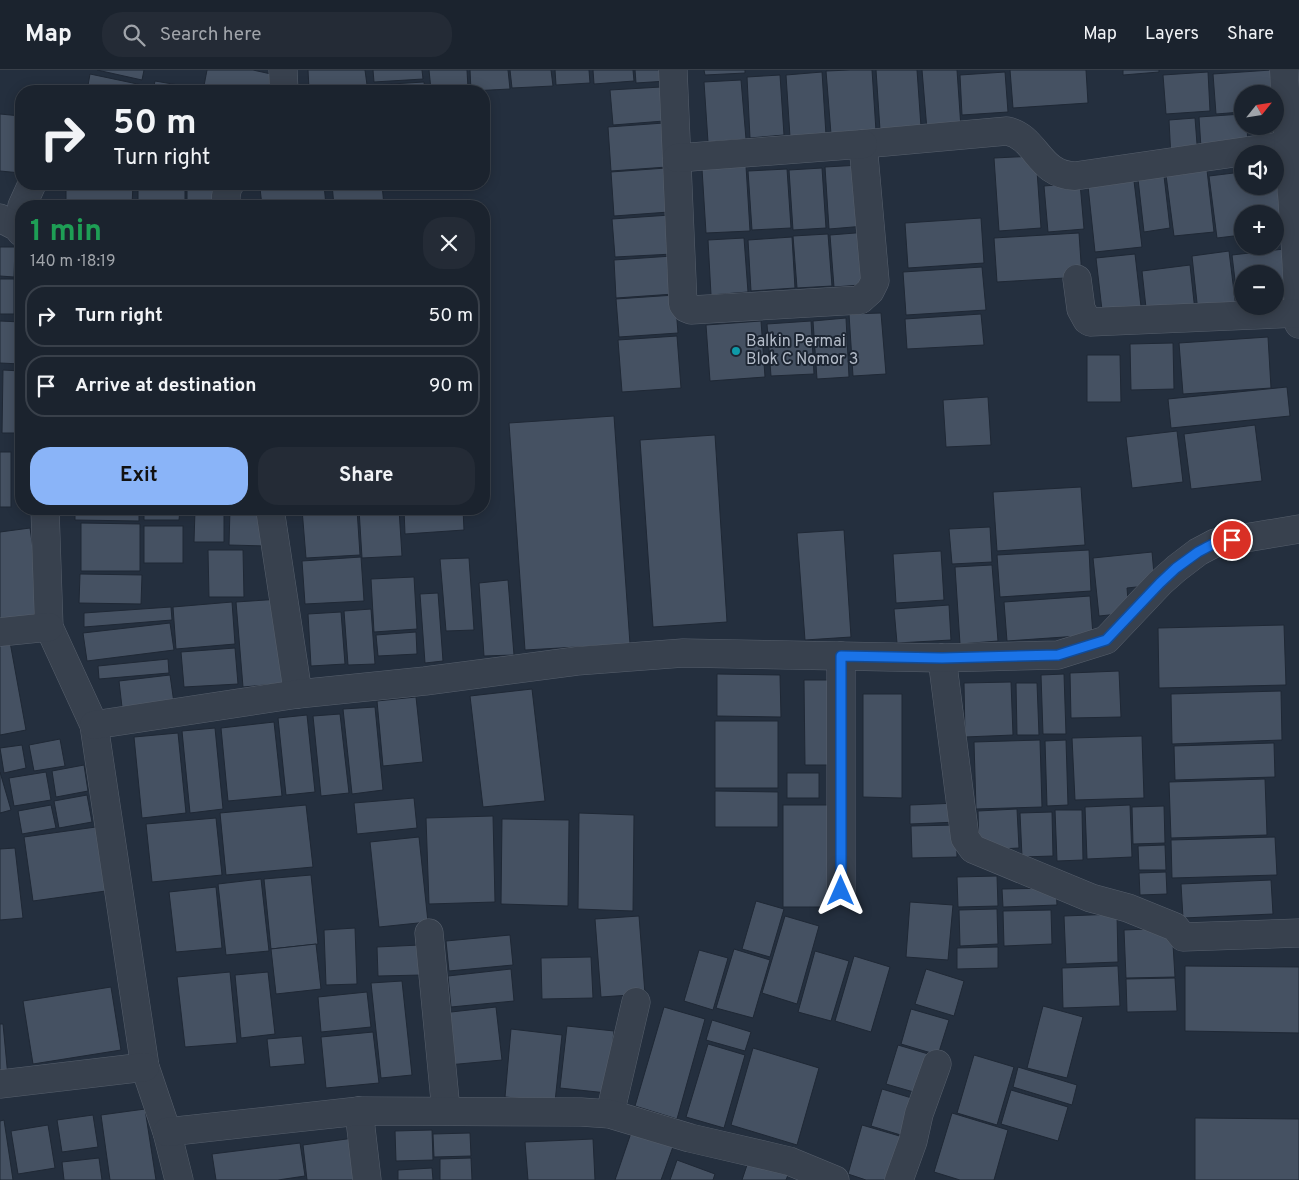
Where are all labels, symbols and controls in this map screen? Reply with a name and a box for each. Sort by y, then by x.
search box [102,12,452,57]
text: Map [25,20,72,50]
icon: search [120,21,148,49]
text: Search here [160,23,261,47]
text: Map [1083,23,1117,46]
text: Layers [1145,23,1199,46]
text: Share [1227,23,1274,46]
north arrow [1234,85,1284,135]
map controls [1234,85,1284,315]
text: 50 m [113,102,197,146]
icon: right [30,105,95,170]
text: Turn right [113,145,210,172]
button: sound [1234,145,1284,195]
button: + [1234,205,1284,255]
text: 1 min [30,214,102,251]
button: close [423,217,475,269]
text: 140 m · 18:19 [30,252,116,272]
button: − [1234,265,1284,315]
icon: right [32,302,60,330]
text: Turn right [75,304,163,328]
text: 50 m [428,304,473,328]
place label: Balkin Permai Blok C Nomor 3 [746,332,858,370]
marker: Balkin Permai Blok C Nomor 3 [730,345,742,357]
icon: arrive [32,372,60,400]
text: Arrive at destination [75,374,256,398]
text: 90 m [429,374,473,398]
button: Exit [30,447,248,505]
button: Share [258,447,475,505]
pin [1211,519,1253,561]
icon: arrive [1218,526,1246,554]
position arrow [814,864,866,916]

